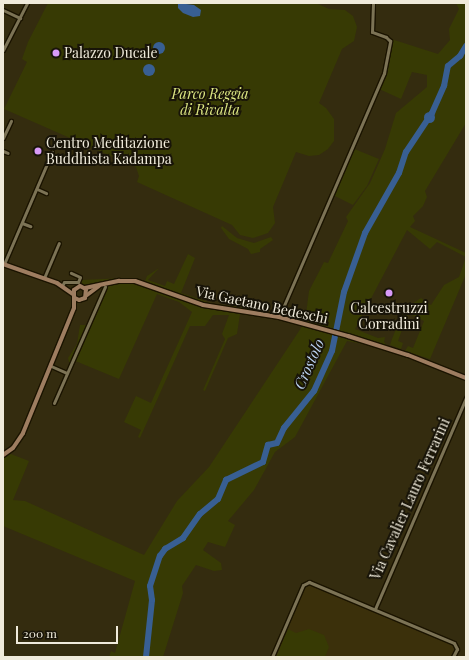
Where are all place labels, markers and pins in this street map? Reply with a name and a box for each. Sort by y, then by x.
place label: Palazzo Ducale [64,45,158,61]
marker: Palazzo Ducale [51,48,61,58]
place label: Centro Meditazione Buddhista Kadampa [46,135,172,168]
marker: Centro Meditazione Buddhista Kadampa [33,146,43,156]
marker: Calcestruzzi Corradini [384,288,394,298]
place label: Calcestruzzi Corradini [350,300,428,332]

